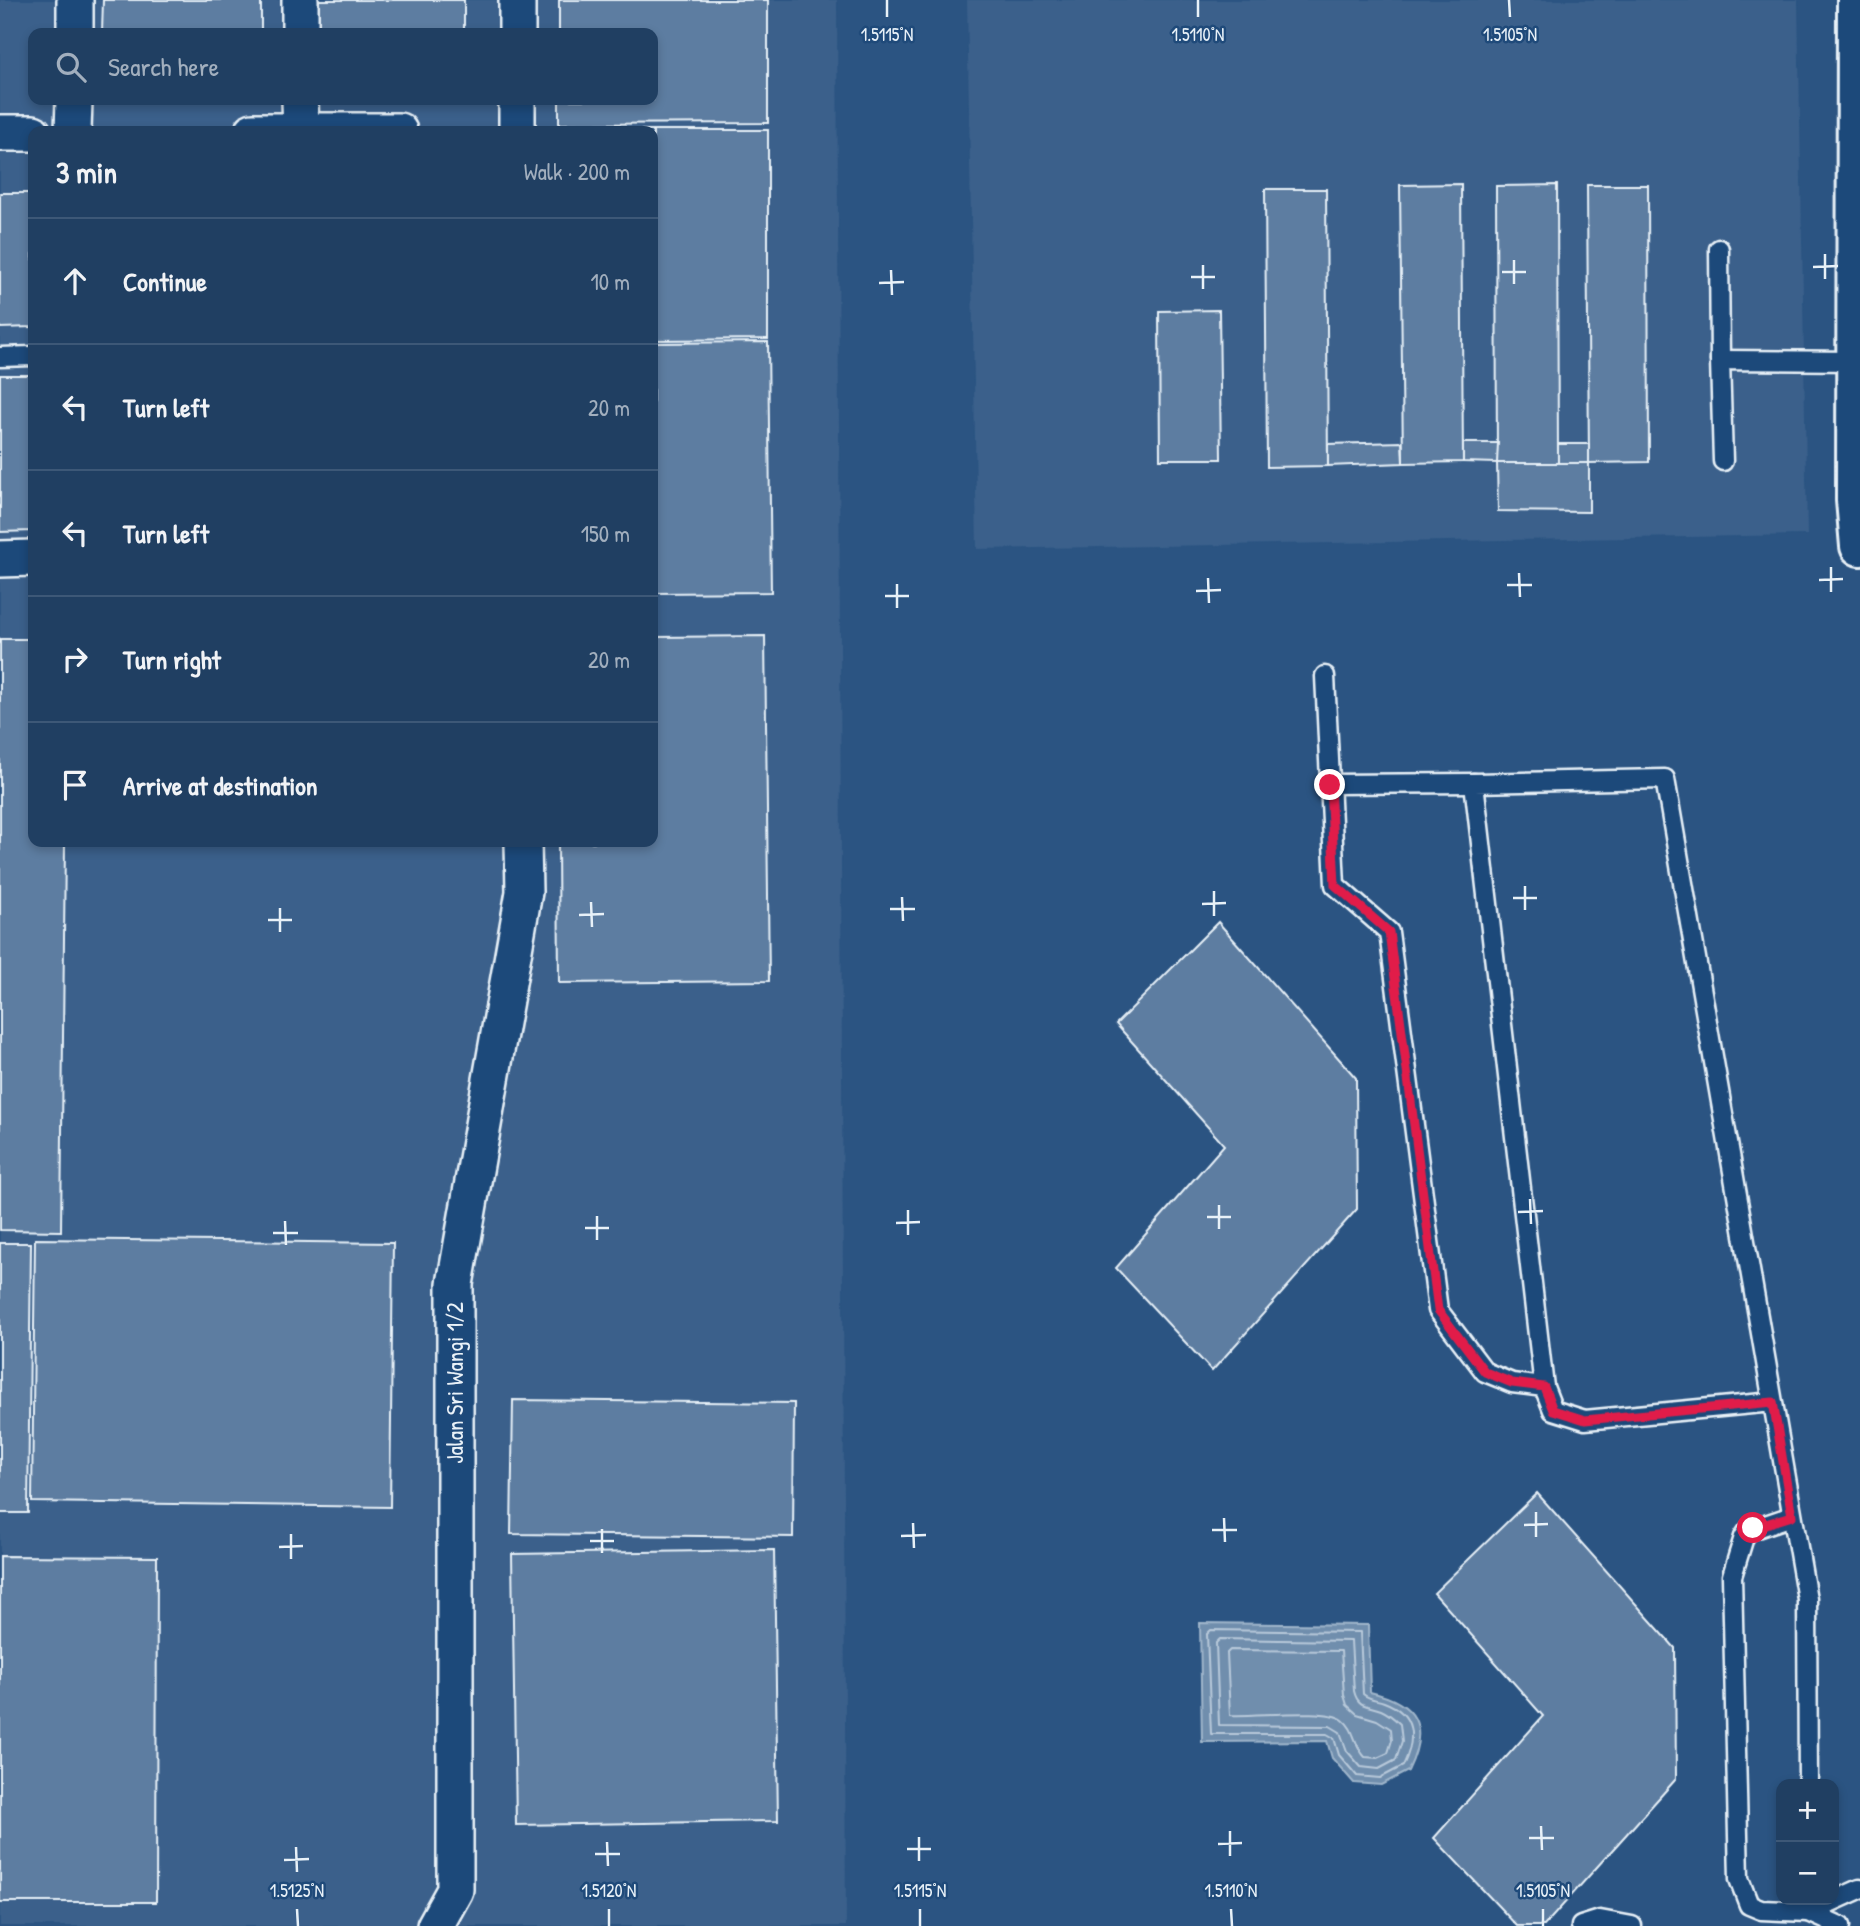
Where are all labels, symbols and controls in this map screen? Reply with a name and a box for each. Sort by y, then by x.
text: 1.5115°N [861,22,913,47]
text: 1.5110°N [1172,22,1224,47]
text: 1.5105°N [1483,22,1537,47]
search box [28,28,658,105]
icon: search [52,48,90,86]
text: Search here [108,49,219,84]
text: 3 min [56,152,117,192]
text: Walk · 200 m [524,156,630,187]
icon: ahead [56,262,94,300]
text: Continue [123,264,207,299]
text: 10 m [590,266,630,297]
icon: left [56,388,94,426]
text: Turn left [123,390,209,425]
text: 20 m [588,392,630,423]
icon: left [56,514,94,552]
text: Turn left [123,516,209,551]
text: 150 m [581,518,630,549]
icon: right [56,640,94,678]
text: Turn right [123,642,221,677]
text: 20 m [588,644,630,675]
icon: arrive [56,766,94,804]
text: Arrive at destination [123,768,318,803]
route end [1314,769,1345,800]
street label: Jalan Sri Wangi 1/2 [439,1302,470,1464]
route start [1737,1512,1768,1543]
map controls [1776,1779,1839,1905]
button: + [1776,1779,1839,1842]
button: − [1776,1842,1839,1905]
text: 1.5125°N [270,1878,324,1903]
text: 1.5120°N [582,1878,636,1903]
text: 1.5115°N [894,1878,946,1903]
text: 1.5110°N [1205,1878,1257,1903]
text: 1.5105°N [1516,1878,1570,1903]

